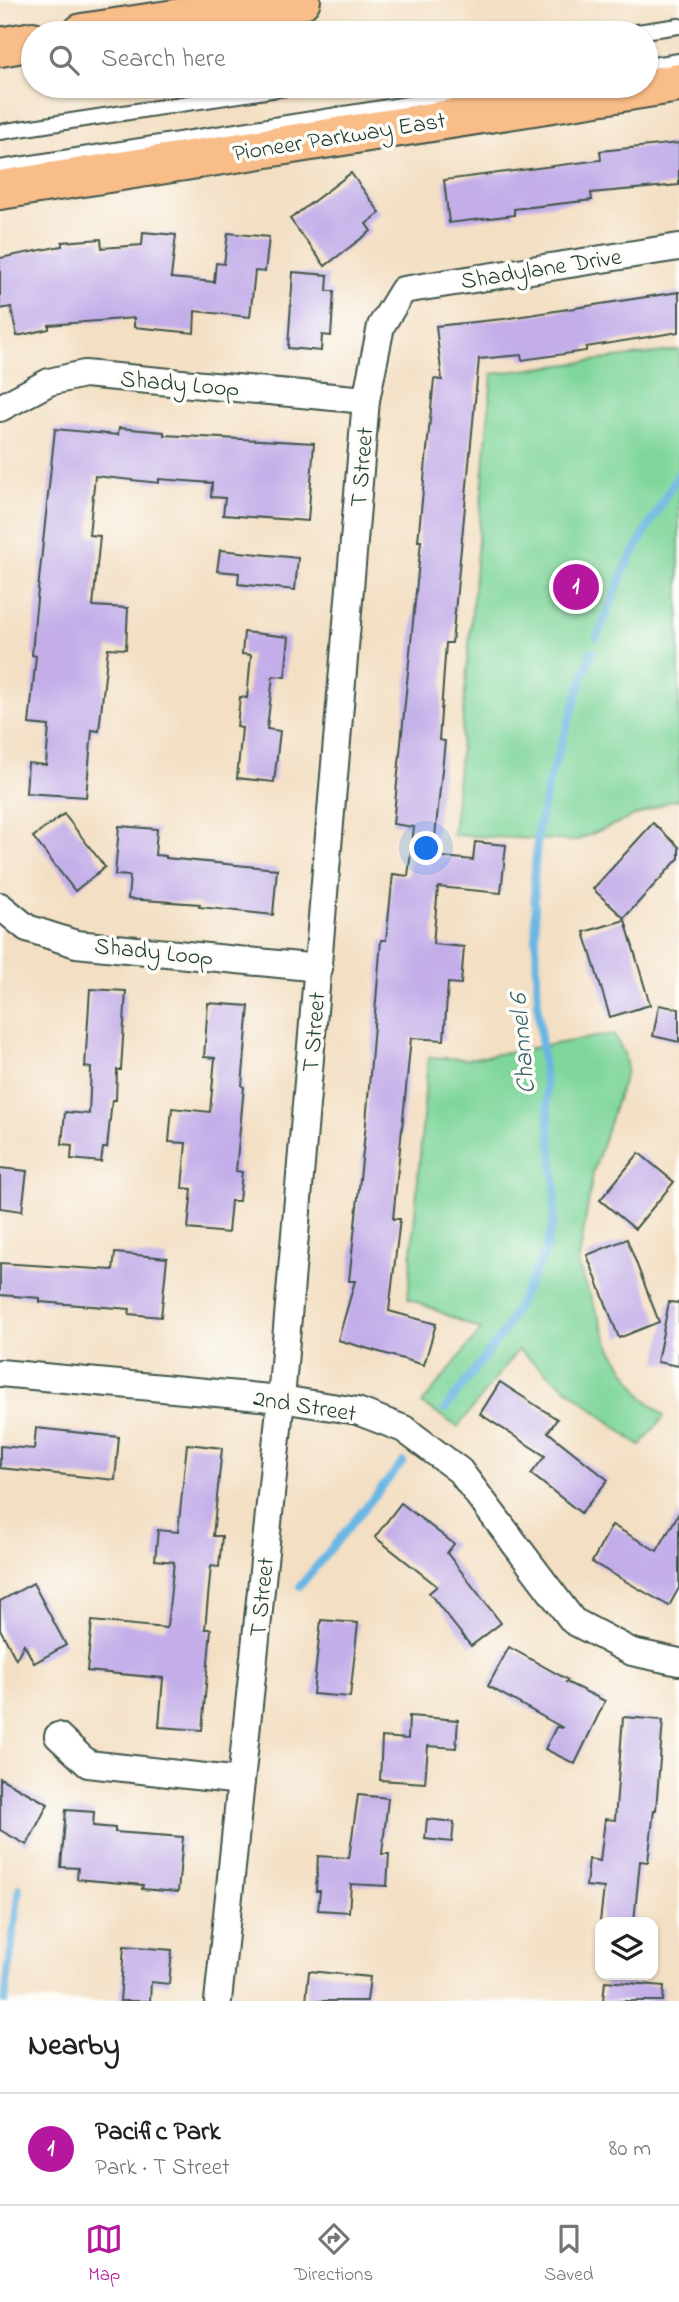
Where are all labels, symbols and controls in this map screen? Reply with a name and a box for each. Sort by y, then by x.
search box [21,21,658,98]
icon: search [45,41,83,79]
text: Search here [101,41,226,79]
street label: Pioneer Parkway East [230,104,449,174]
street label: Shadylane Drive [459,240,625,301]
street label: Shady Loop [119,363,241,409]
street label: T Street [343,426,384,509]
pin: 1 [553,561,599,613]
your location [409,831,443,865]
street label: Shady Loop [92,930,215,978]
water label: Channel 6 [500,989,547,1095]
street label: T Street [295,991,336,1074]
street label: 2nd Street [251,1382,359,1433]
street label: T Street [242,1556,285,1639]
map controls [595,1917,658,1980]
button: layers [595,1917,658,1980]
text: Nearby [28,2025,120,2069]
text: Pacific Park [95,2114,221,2152]
text: 1 [47,2133,55,2166]
text: 80 m [609,2133,651,2166]
text: Park · T Street [95,2152,230,2185]
tab: Map [85,2220,123,2289]
tab: Directions [294,2220,373,2289]
tab: Saved [544,2220,594,2289]

